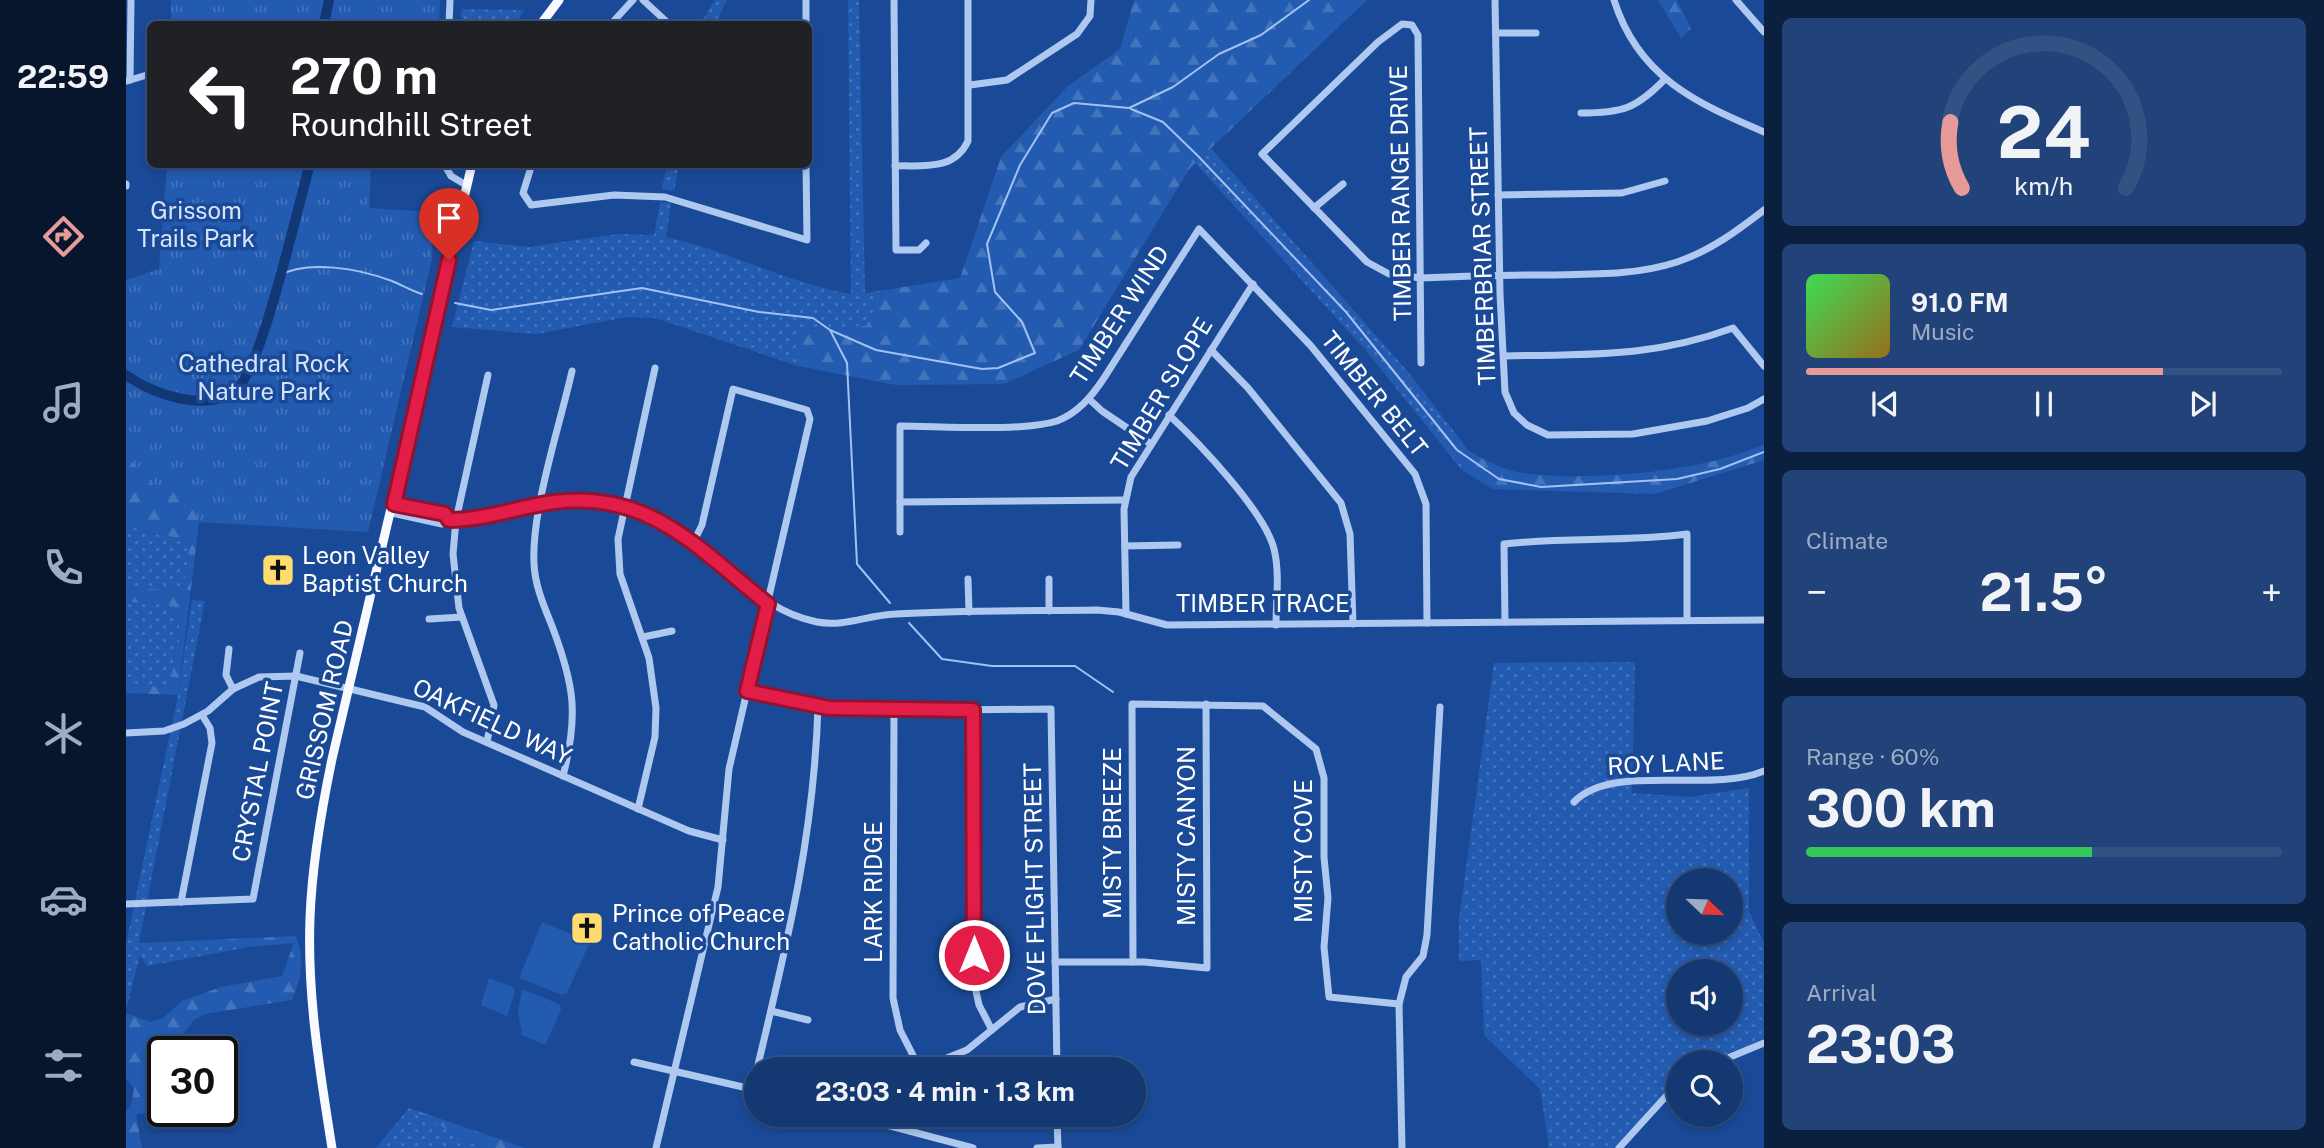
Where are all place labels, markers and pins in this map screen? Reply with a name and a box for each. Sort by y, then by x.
pin [419,188,479,260]
place label: Leon Valley Baptist Church [302,541,468,597]
church icon: Leon Valley Baptist Church [259,551,297,589]
place label: Prince of Peace Catholic Church [612,899,790,955]
church icon: Prince of Peace Catholic Church [568,909,606,947]

